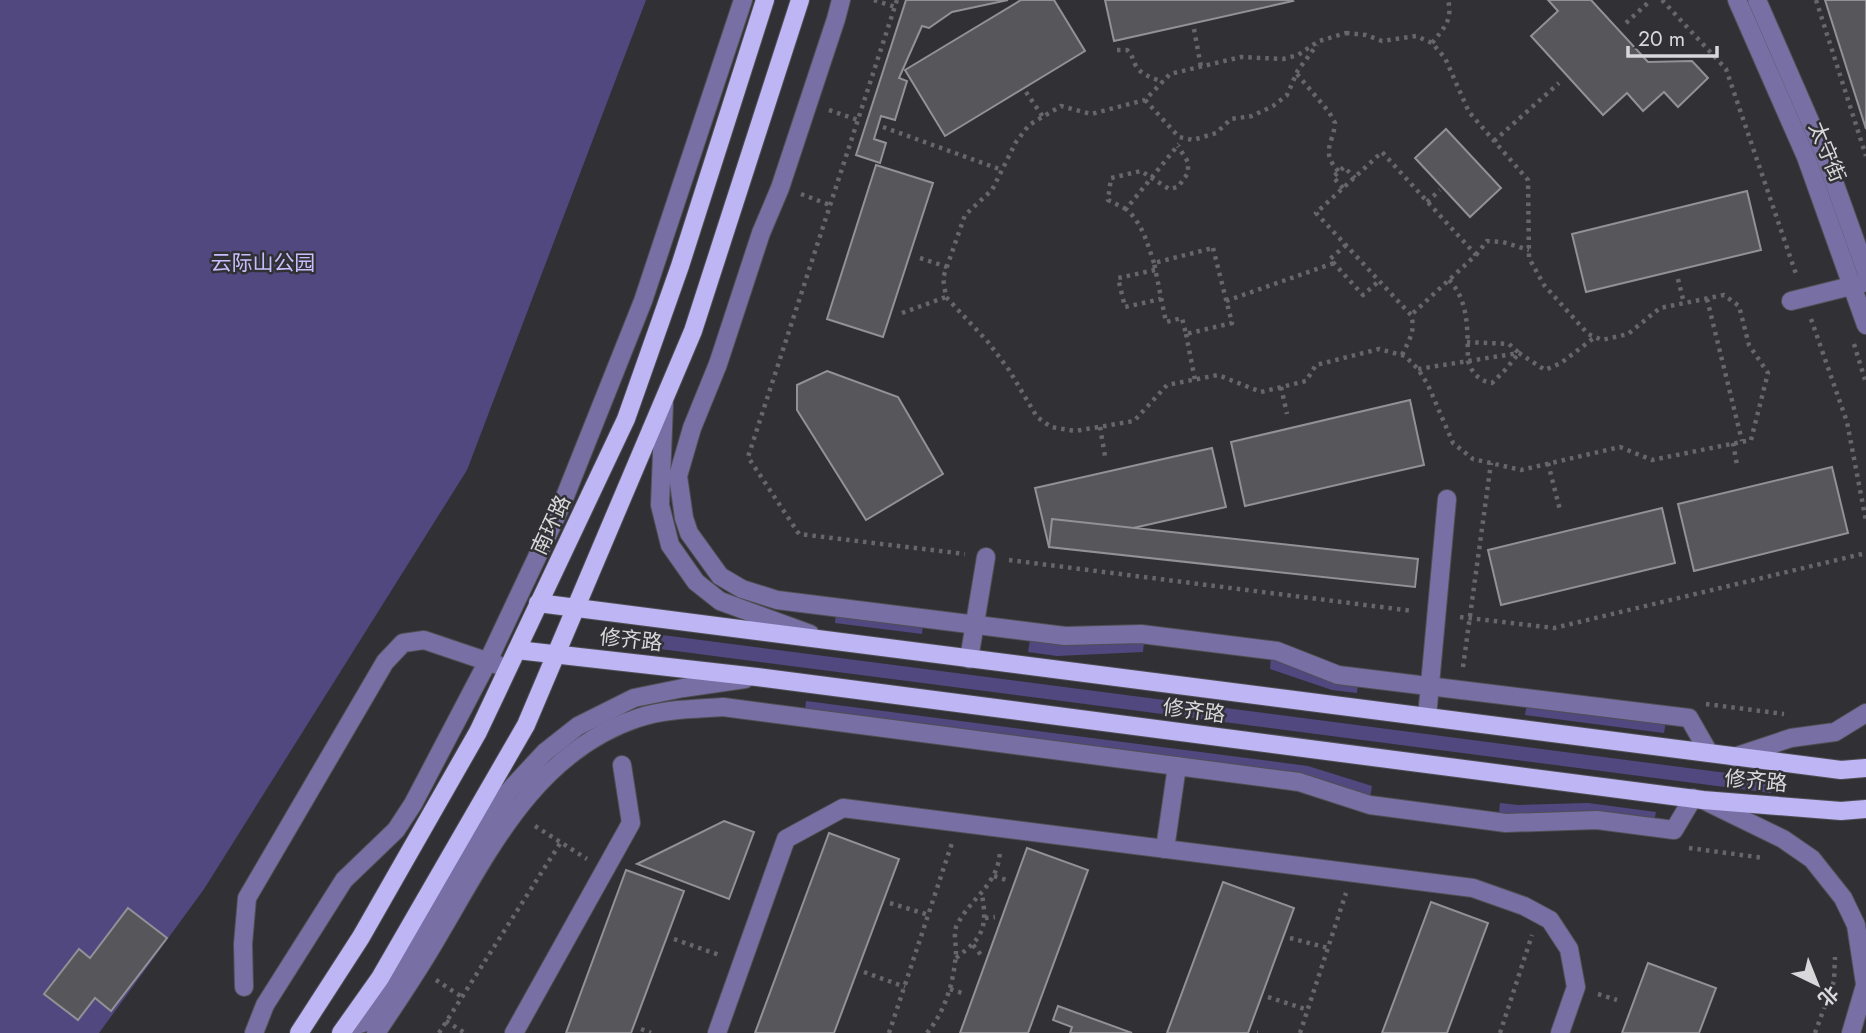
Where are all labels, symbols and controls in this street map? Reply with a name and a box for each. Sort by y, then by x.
scale bar [1628,14,1717,58]
text: 20 m [1638,24,1685,54]
street label: 太守街 [1801,117,1853,187]
park label: 云际山公园 [211,248,316,278]
street label: 南环路 [524,490,578,560]
street label: 修齐路 [598,622,664,658]
street label: 修齐路 [1161,692,1227,730]
street label: 修齐路 [1723,763,1789,799]
north arrow [1782,949,1852,1019]
text: 北 [1812,980,1844,1012]

